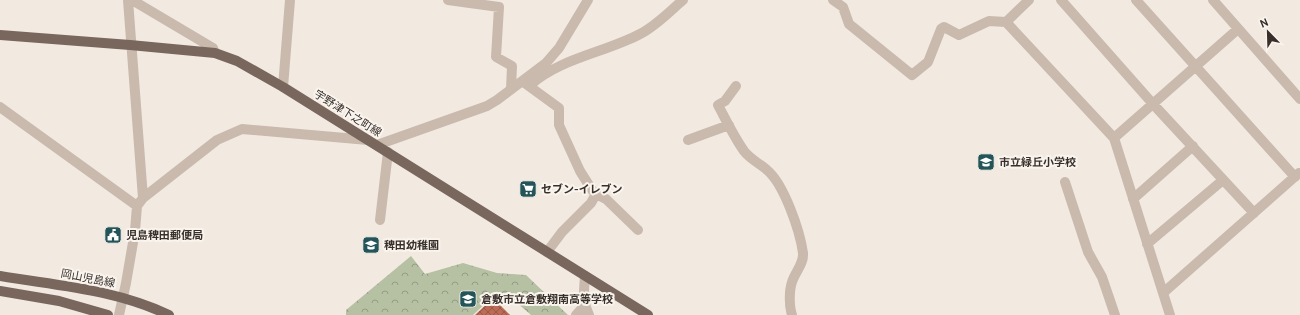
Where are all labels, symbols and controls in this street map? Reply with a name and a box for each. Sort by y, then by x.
north arrow [1248,12,1288,52]
text: N [1258,15,1270,31]
street label: 宇野津下之町線 [312,87,384,139]
school or university icon: 市立緑丘小学校 [976,152,996,172]
place label: 市立緑丘小学校 [999,155,1076,169]
supermarket icon: セブン-イレブン [518,179,538,199]
place label: セブン-イレブン [541,182,623,196]
public building icon: 児島稗田郵便局 [103,225,123,245]
place label: 児島稗田郵便局 [126,228,203,242]
school or university icon: 稗田幼稚園 [361,235,381,255]
place label: 稗田幼稚園 [384,238,439,252]
street label: 岡山児島線 [60,266,116,290]
school or university icon: 倉敷市立倉敷翔南高等学校 [458,289,478,309]
place label: 倉敷市立倉敷翔南高等学校 [481,292,613,306]

